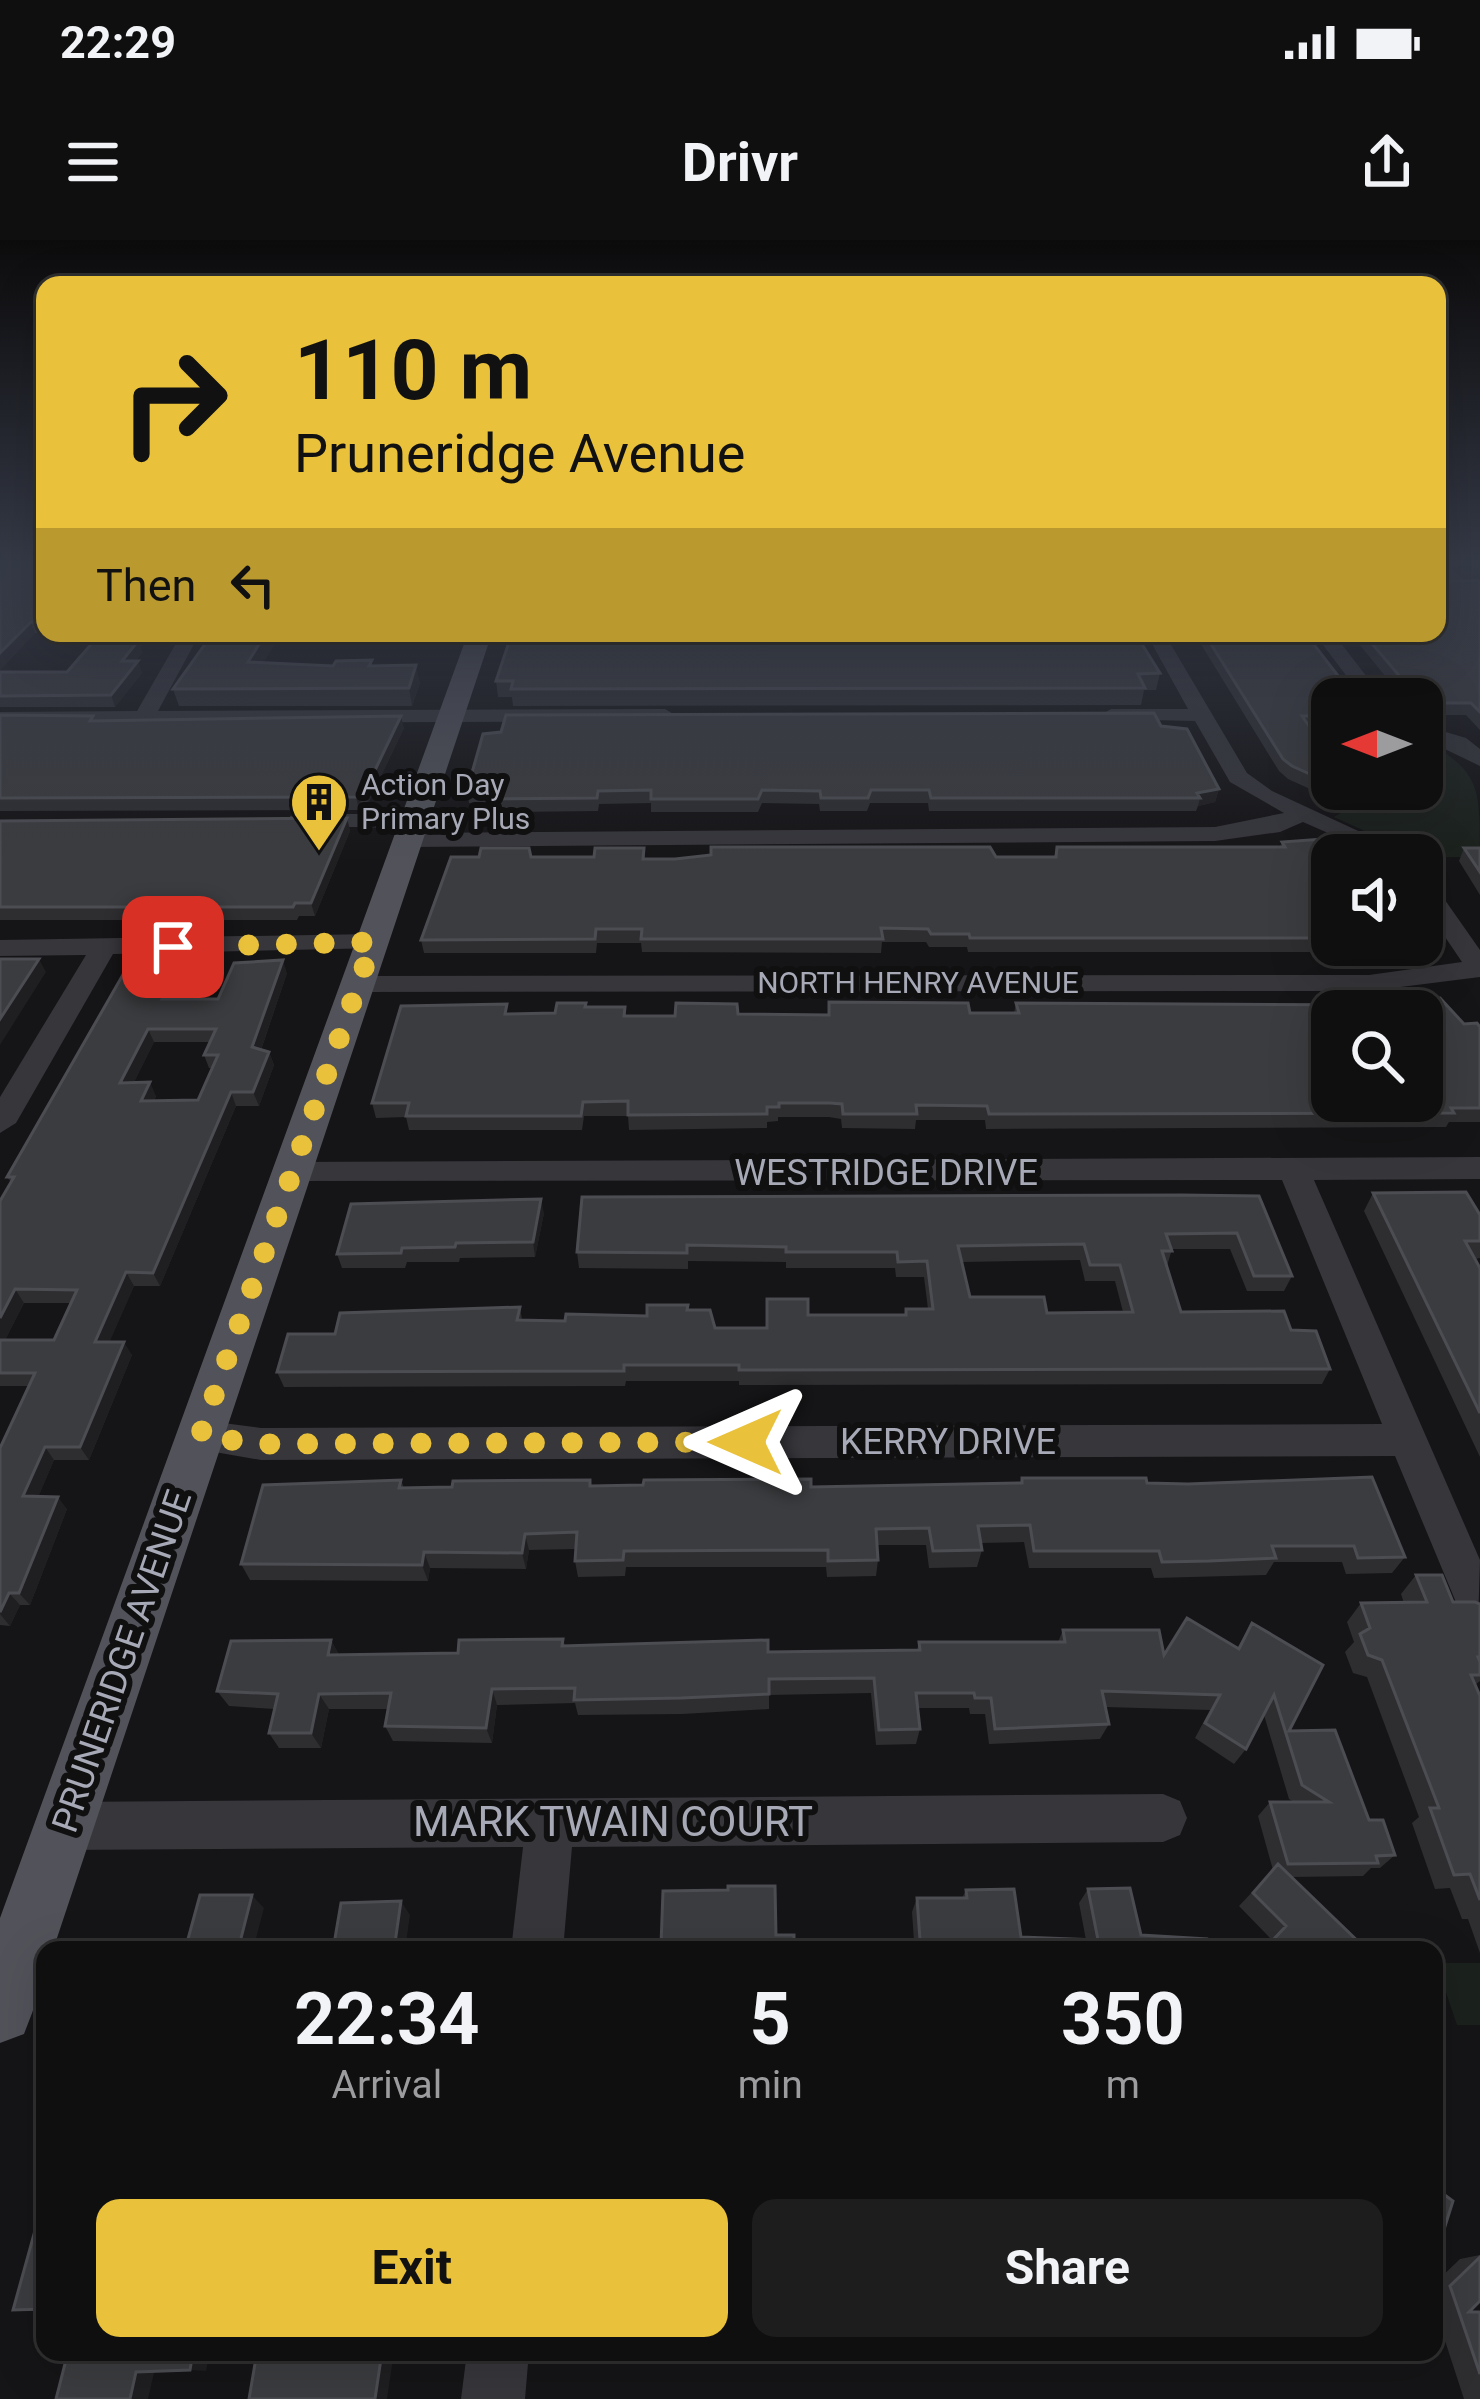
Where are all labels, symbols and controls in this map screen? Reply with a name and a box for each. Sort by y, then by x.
text: 22:29 [60,16,176,69]
icon: menu [60,129,126,195]
icon: share [1354,129,1420,195]
text: Drivr [682,131,798,194]
text: 110 m [294,321,532,420]
icon: right [96,324,252,480]
text: Pruneridge Avenue [294,422,745,485]
icon: left [220,552,286,618]
text: Then [96,559,196,612]
north arrow [1311,678,1443,810]
map controls [1311,678,1443,1122]
place label: Action Day Primary Plus [361,767,530,836]
building icon: Action Day Primary Plus [288,771,350,853]
button: sound [1311,834,1443,966]
pin [122,896,224,998]
icon: arrive [140,914,206,980]
street label: NORTH HENRY AVENUE [757,965,1079,1000]
button: search [1311,990,1443,1122]
street label: WESTRIDGE DRIVE [734,1152,1038,1194]
position arrow [683,1379,809,1505]
street label: KERRY DRIVE [840,1421,1056,1463]
street label: PRUNERIDGE AVENUE [44,1485,200,1838]
street label: MARK TWAIN COURT [413,1797,813,1846]
text: 22:34 [294,1977,480,2062]
text: 5 [750,1977,791,2062]
text: 350 [1061,1977,1185,2062]
text: Arrival [331,2062,442,2108]
text: min [738,2062,803,2108]
text: m [1106,2062,1140,2108]
button: Exit [96,2199,728,2337]
button: Share [752,2199,1383,2337]

